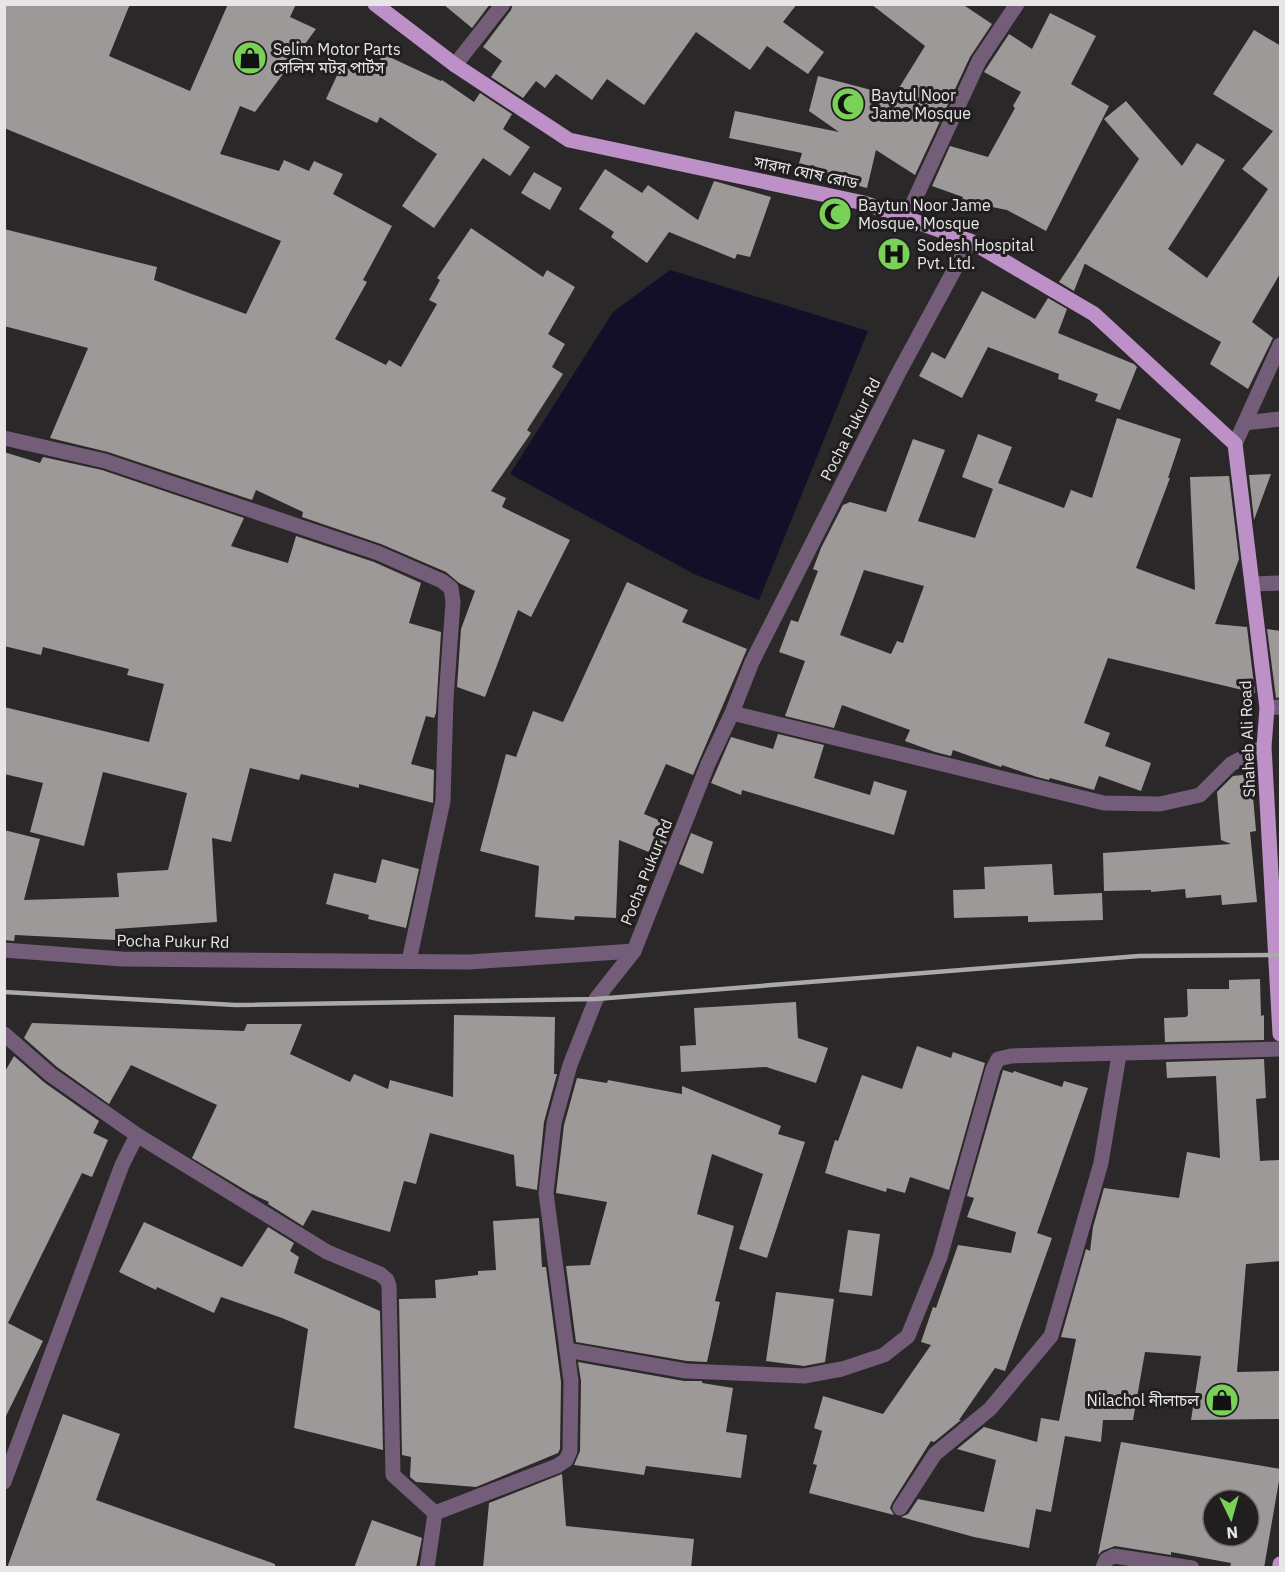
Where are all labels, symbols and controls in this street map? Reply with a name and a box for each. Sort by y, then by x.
place label: Selim Motor Parts সেলিম মটর পার্টস [273,39,401,77]
shop icon: Selim Motor Parts সেলিম মটর পার্টস [232,40,268,76]
place label: Baytul Noor Jame Mosque [871,85,971,123]
mosque icon: Baytul Noor Jame Mosque [830,86,866,122]
street label: সারদা ঘোষ রোড [751,151,860,193]
place label: Baytun Noor Jame Mosque, Mosque [858,195,991,233]
mosque icon: Baytun Noor Jame Mosque, Mosque [817,196,853,232]
place label: Sodesh Hospital Pvt. Ltd. [917,235,1034,273]
hospital icon: Sodesh Hospital Pvt. Ltd. [876,236,912,272]
street label: Pocha Pukur Rd [815,374,885,484]
street label: Shaheb Ali Road [1235,680,1259,798]
street label: Pocha Pukur Rd [616,816,676,928]
street label: Pocha Pukur Rd [116,930,230,952]
shop icon: Nilachol নীলাচল [1204,1382,1240,1418]
place label: Nilachol নীলাচল [1086,1390,1199,1410]
north arrow [1201,1488,1261,1548]
text: N [1226,1522,1239,1543]

